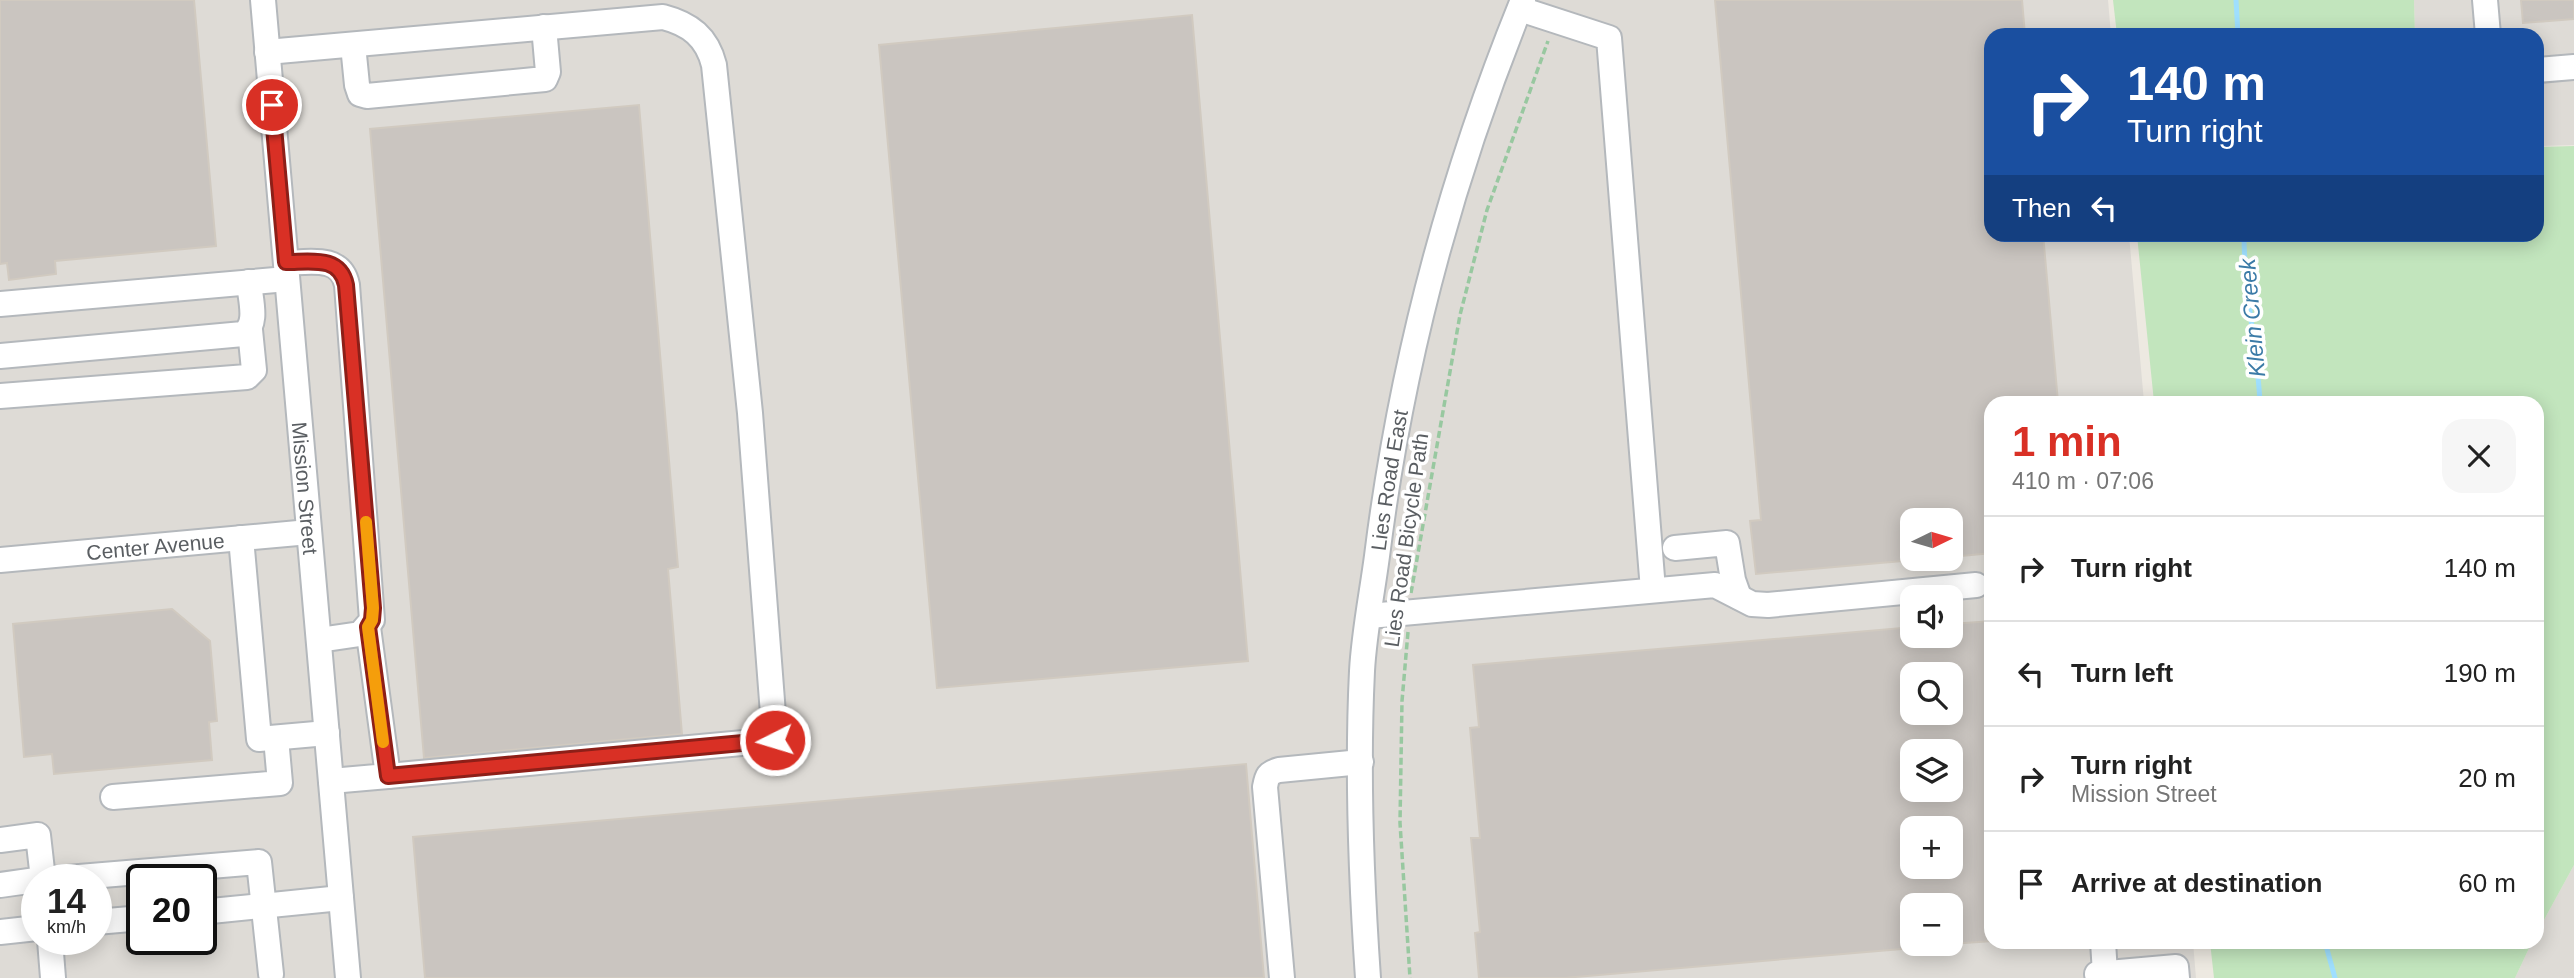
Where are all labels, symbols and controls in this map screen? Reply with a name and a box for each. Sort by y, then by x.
icon: right [2012,56,2103,147]
text: 140 m [2127,56,2266,110]
pin [242,75,302,135]
icon: arrive [253,86,291,124]
text: Turn right [2127,113,2263,149]
icon: left [2085,189,2123,227]
text: Then [2012,193,2071,223]
water label: Klein Creek [2234,256,2270,378]
street label: Lies Road East [1366,408,1412,552]
text: 1 min [2012,418,2122,465]
button: close [2442,419,2516,493]
street label: Mission Street [288,421,323,556]
street label: Lies Road Bicycle Path [1380,431,1432,649]
text: 410 m · 07:06 [2012,468,2154,494]
north arrow [1900,508,1964,570]
map controls [1900,508,1963,956]
street label: Center Avenue [85,528,225,564]
icon: right [2012,550,2050,588]
text: Turn right [2071,553,2192,583]
text: 140 m [2444,553,2516,583]
button: sound [1900,585,1963,648]
icon: left [2012,655,2050,693]
text: Turn left [2071,658,2173,688]
text: 190 m [2444,658,2516,688]
button: search [1900,662,1963,725]
position arrow [738,703,812,777]
button: layers [1900,739,1963,802]
text: Turn right [2071,750,2192,780]
icon: right [2012,760,2050,798]
text: 20 m [2458,763,2516,793]
text: Mission Street [2071,781,2217,807]
button: + [1900,816,1963,879]
speed limit sign: 20 [126,864,217,955]
icon: arrive [2012,865,2050,903]
text: Arrive at destination [2071,868,2322,898]
text: 60 m [2458,868,2516,898]
text: 14 [47,881,86,920]
button: − [1900,893,1963,956]
text: km/h [47,917,86,937]

